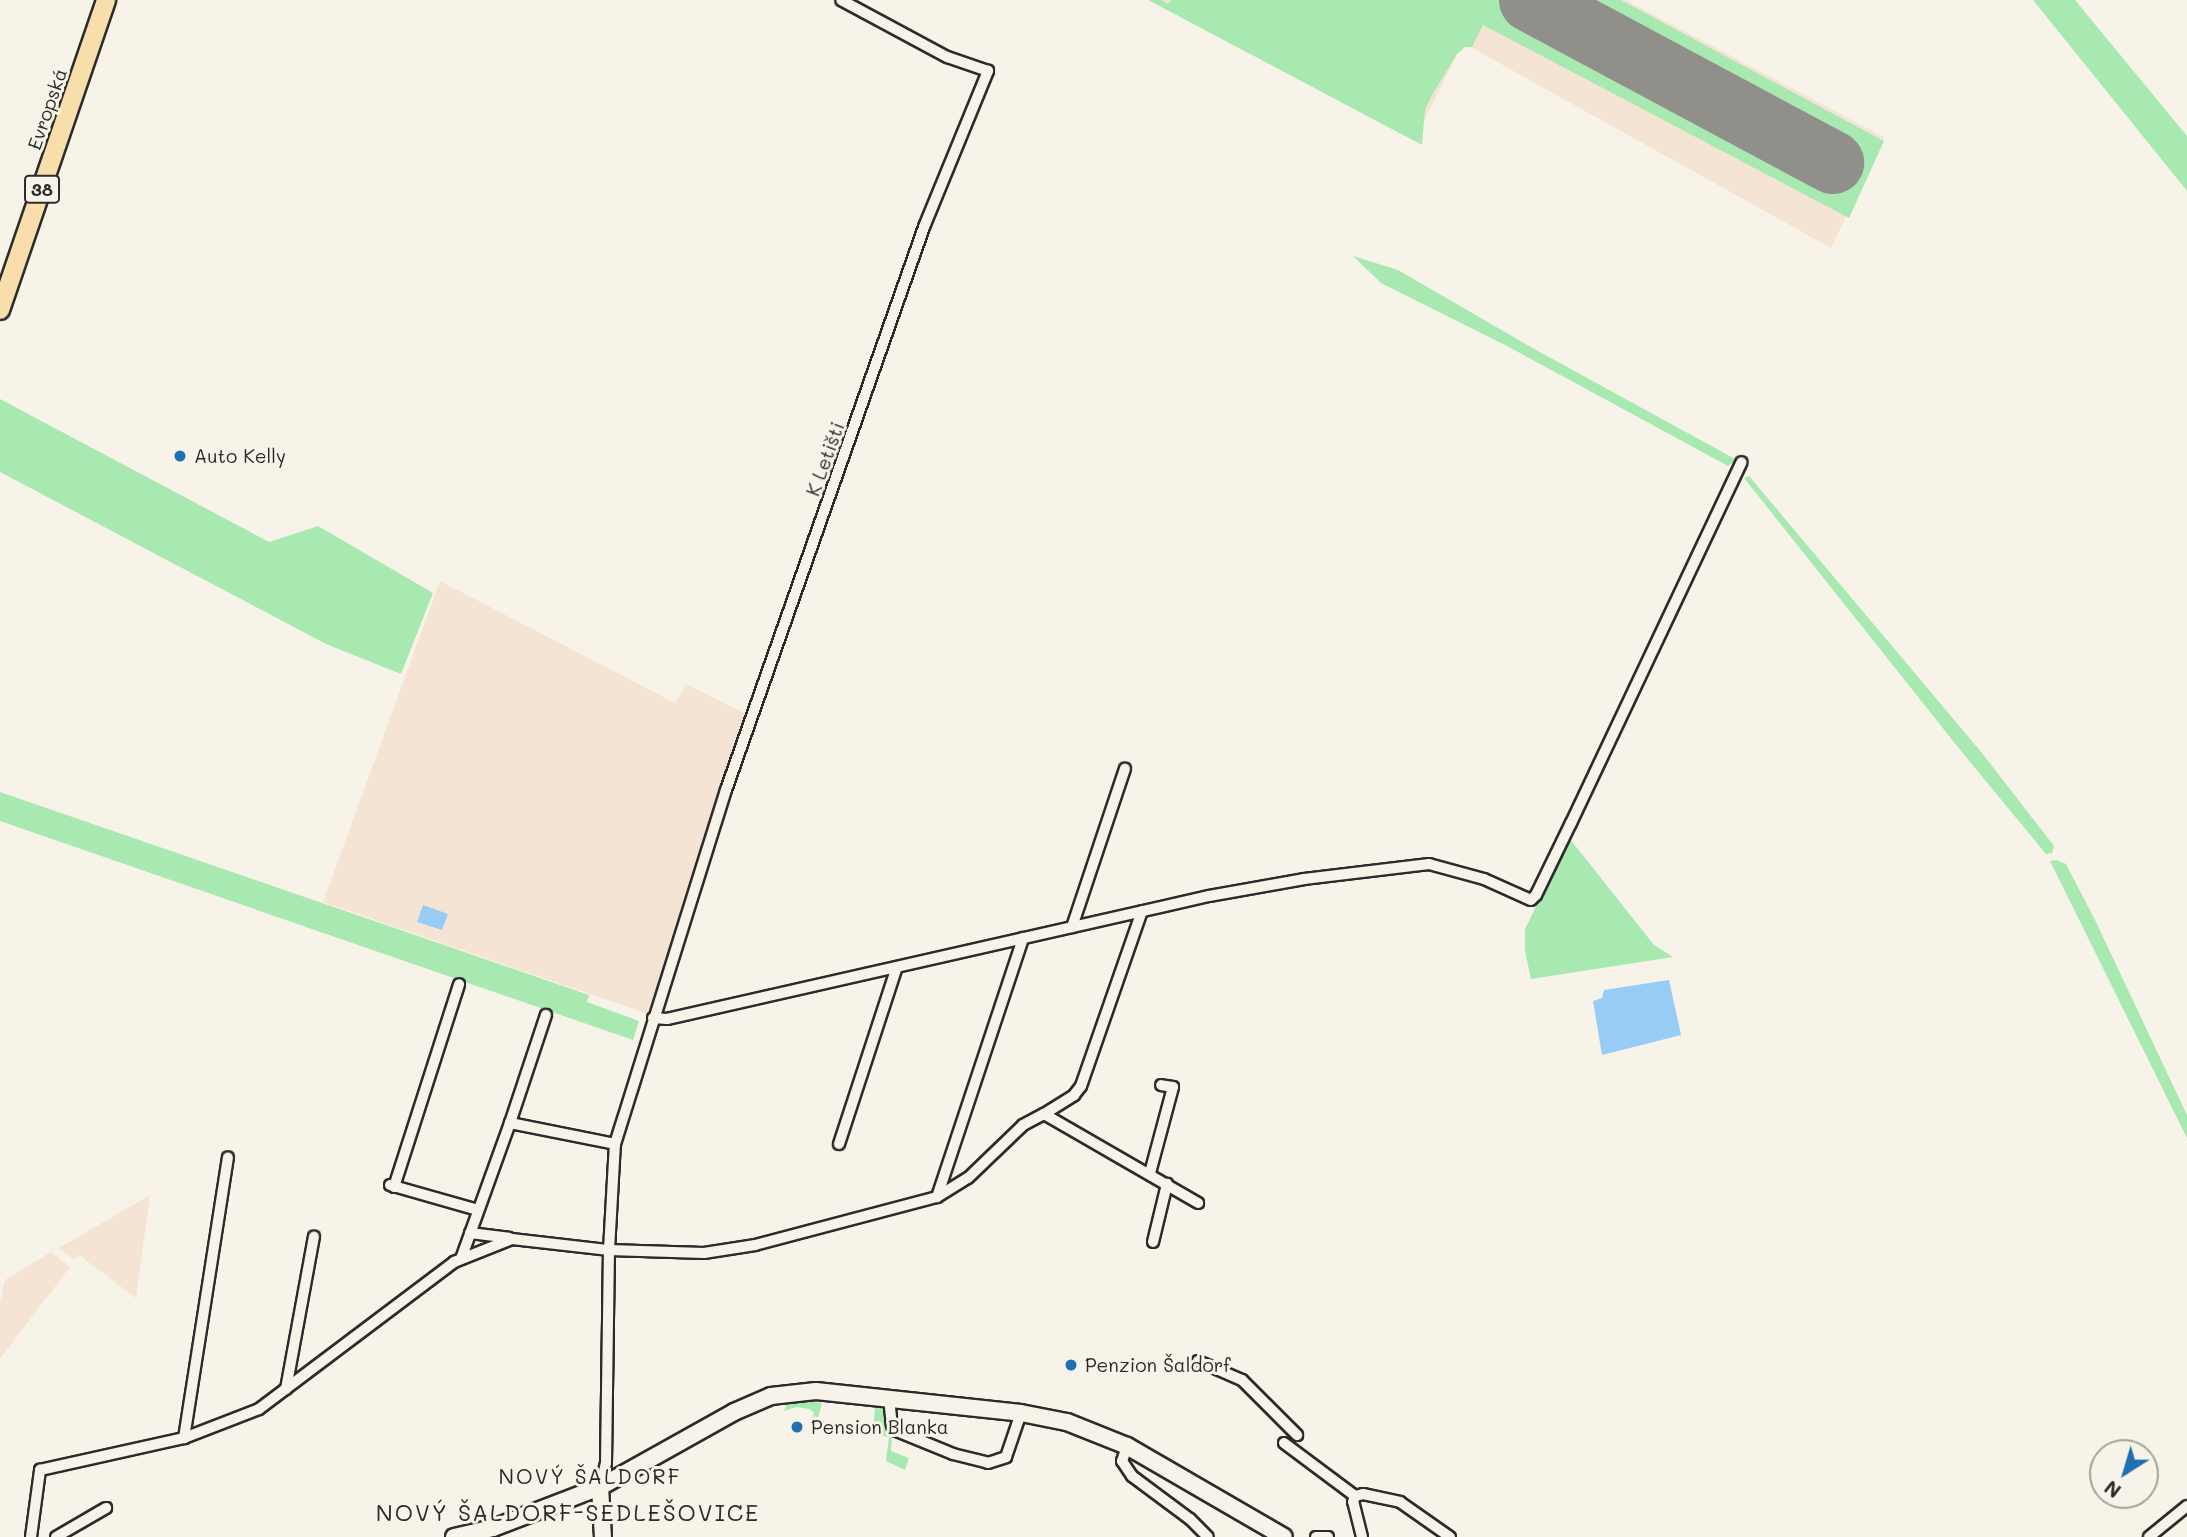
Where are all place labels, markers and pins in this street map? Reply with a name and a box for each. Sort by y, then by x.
place label: Auto Kelly [194,445,286,467]
marker: Auto Kelly [172,448,188,464]
place label: Penzion Šaldorf [1085,1354,1231,1376]
marker: Penzion Šaldorf [1063,1357,1079,1373]
place label: Pension Blanka [811,1416,949,1438]
marker: Pension Blanka [789,1419,805,1435]

